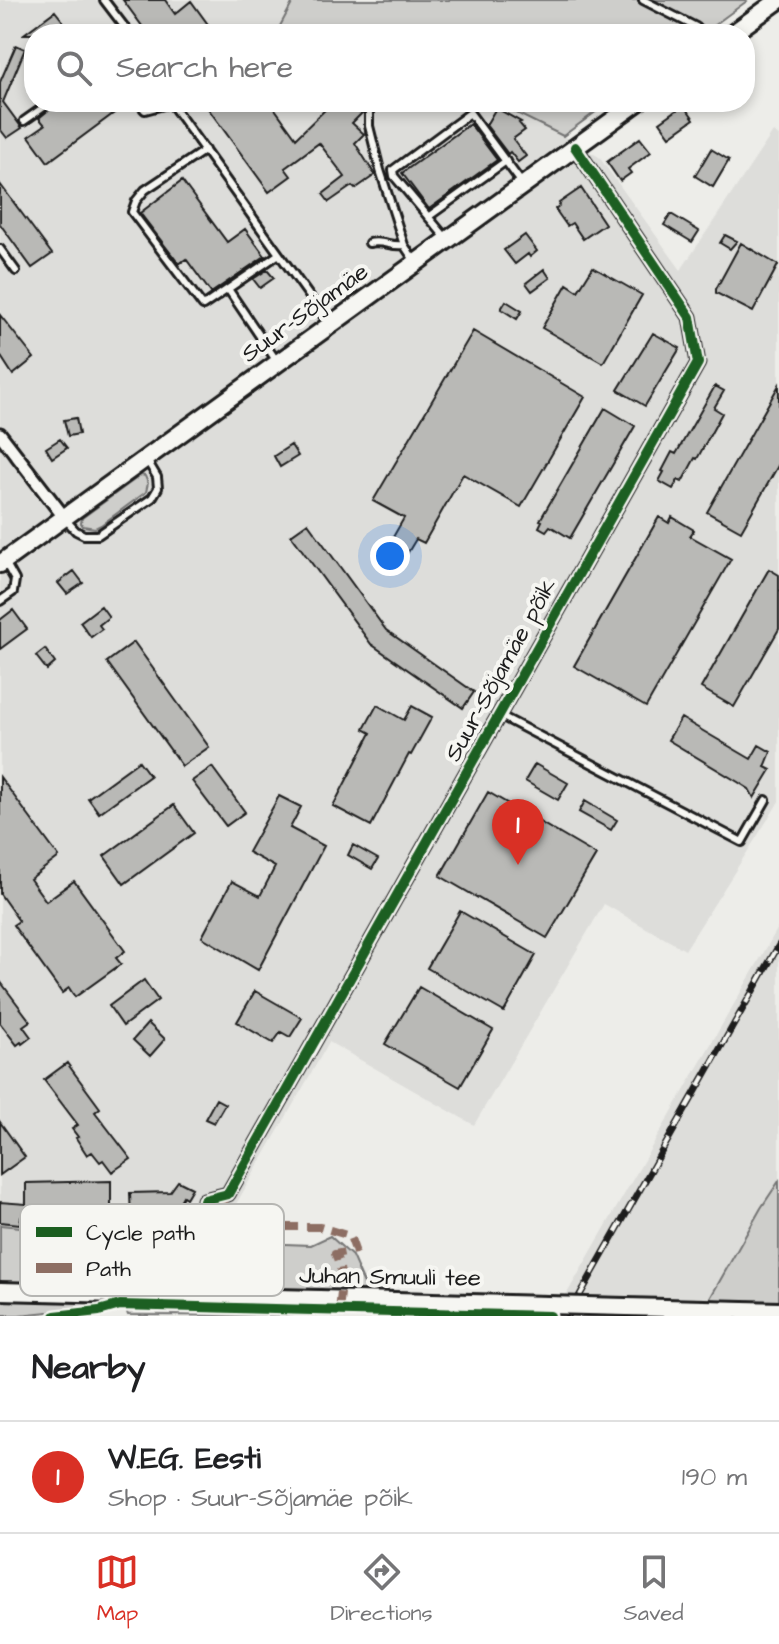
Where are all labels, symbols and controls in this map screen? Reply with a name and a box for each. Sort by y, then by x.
search box [24,24,755,112]
icon: search [52,46,96,90]
text: Search here [116,47,293,89]
street label: Suur-Sõjamäe [234,255,376,371]
your location [370,536,410,576]
street label: Suur-Sõjamäe põik [437,572,566,768]
pin: 1 [492,799,544,865]
legend [20,1204,284,1296]
text: Cycle path [86,1218,195,1250]
text: Path [86,1254,131,1285]
street label: Juhan Smuuli tee [299,1258,481,1296]
text: Nearby [32,1344,146,1392]
text: W.EG. Eesti [108,1438,261,1480]
text: 1 [56,1459,60,1495]
text: 190 m [682,1459,747,1495]
text: Shop · Suur-Sõjamäe põik [108,1480,413,1516]
tab: Map [95,1550,139,1629]
tab: Directions [330,1550,433,1629]
tab: Saved [624,1550,684,1629]

